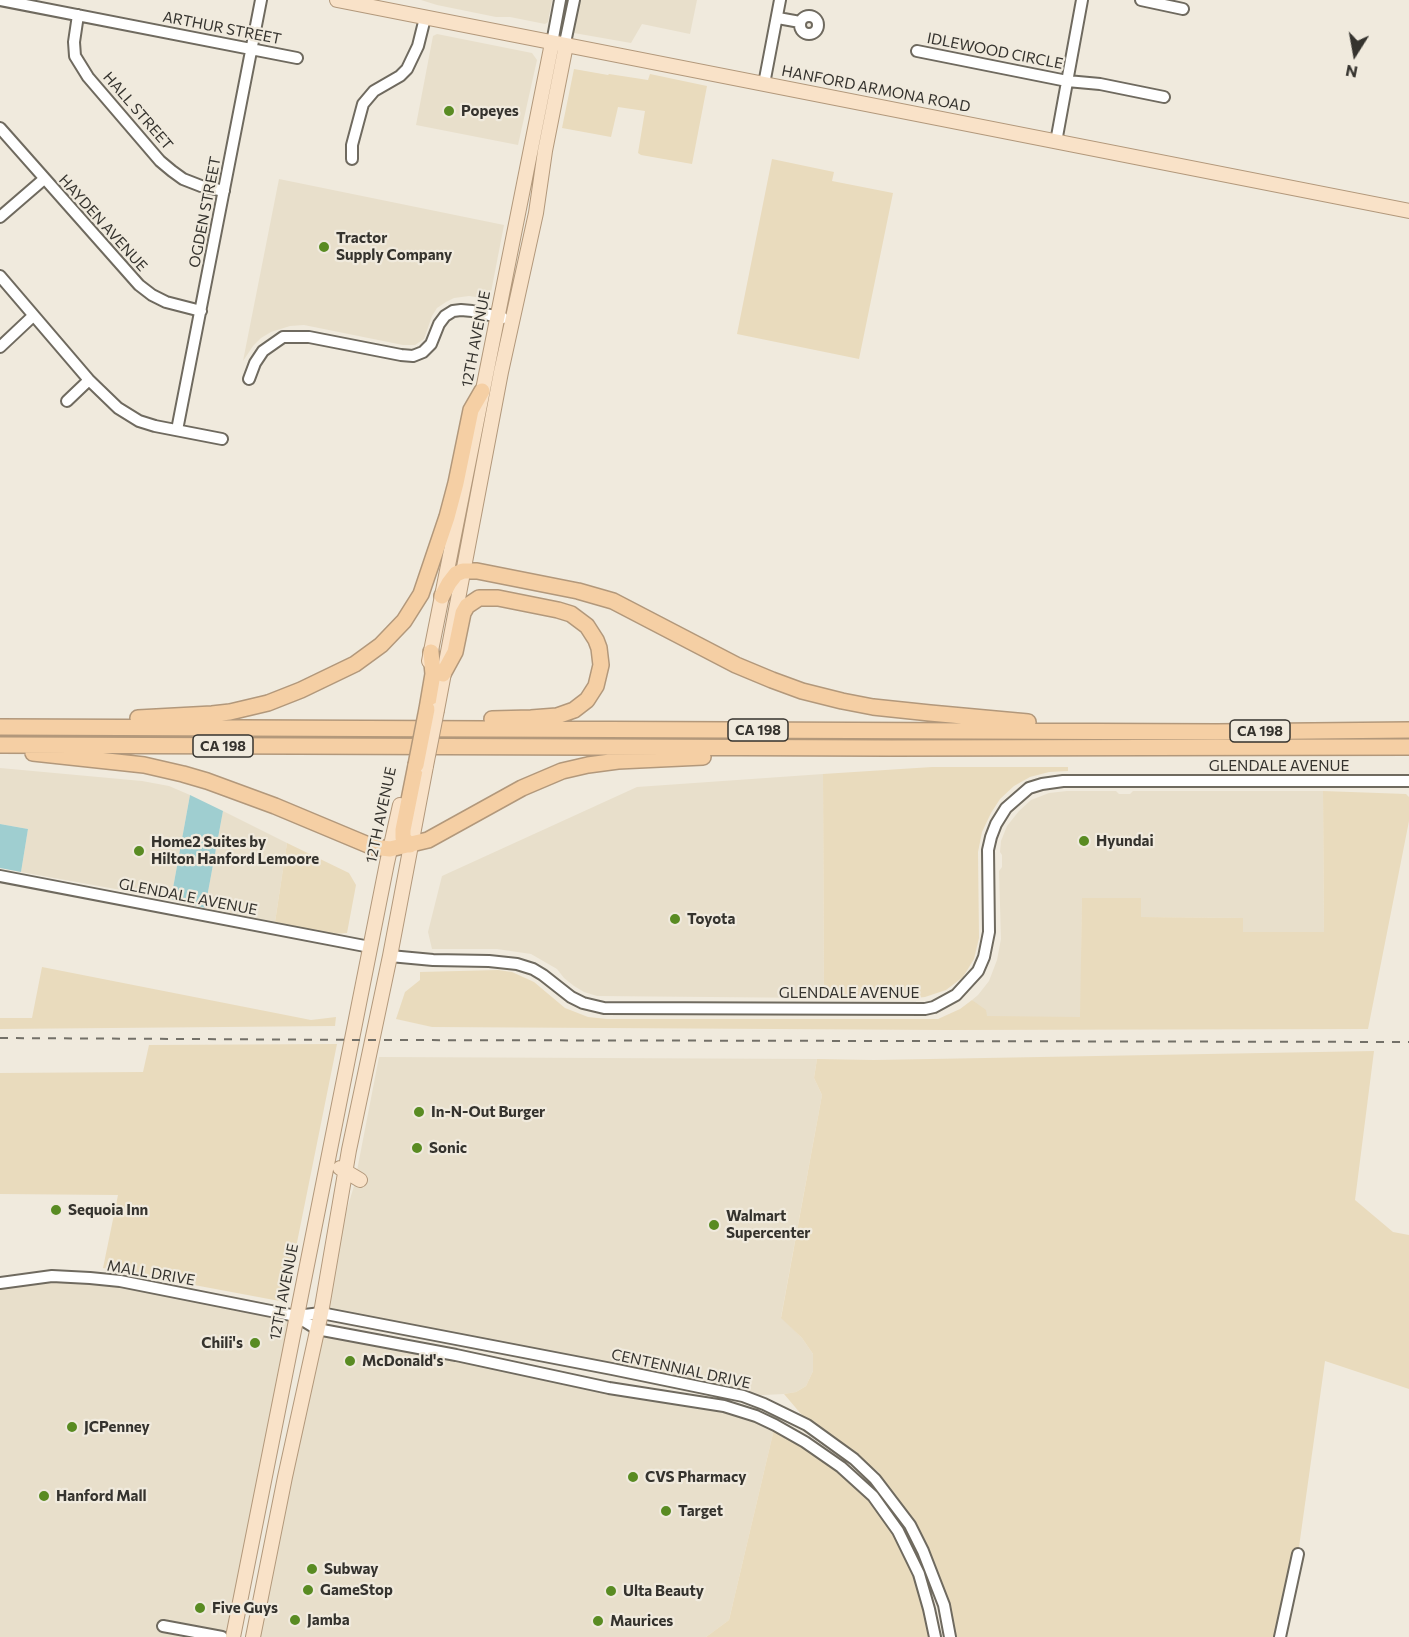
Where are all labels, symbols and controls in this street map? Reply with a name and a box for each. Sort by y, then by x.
street label: ARTHUR STREET [161,8,283,48]
north arrow [1325,24,1385,84]
street label: IDLEWOOD CIRCLE [925,29,1065,73]
street label: HANFORD ARMONA ROAD [780,62,972,116]
text: N [1344,62,1359,83]
street label: HALL STREET [99,68,177,154]
place label: Popeyes [461,102,519,120]
marker: Popeyes [442,104,456,118]
street label: OGDEN STREET [185,155,225,269]
street label: HAYDEN AVENUE [55,171,151,275]
place label: Tractor Supply Company [336,229,452,264]
marker: Tractor Supply Company [317,240,331,254]
street label: 12TH AVENUE [458,289,494,389]
road number: CA 198 [728,719,788,741]
road number: CA 198 [1230,720,1290,742]
road number: CA 198 [193,735,253,757]
street label: GLENDALE AVENUE [1209,757,1349,775]
street label: 12TH AVENUE [362,765,400,865]
place label: Hyundai [1096,832,1154,850]
place label: Home2 Suites by Hilton Hanford Lemoore [151,833,319,868]
marker: Hyundai [1077,834,1091,848]
marker: Home2 Suites by Hilton Hanford Lemoore [132,844,146,858]
street label: GLENDALE AVENUE [117,875,259,919]
place label: Toyota [687,910,735,928]
marker: Toyota [668,912,682,926]
street label: GLENDALE AVENUE [779,984,919,1002]
place label: In-N-Out Burger [431,1103,545,1121]
marker: In-N-Out Burger [412,1105,426,1119]
place label: Sonic [429,1139,467,1157]
marker: Sonic [410,1141,424,1155]
place label: Sequoia Inn [68,1201,148,1219]
marker: Sequoia Inn [49,1203,63,1217]
place label: Walmart Supercenter [726,1207,811,1242]
marker: Walmart Supercenter [707,1218,721,1232]
street label: 12TH AVENUE [266,1242,302,1342]
street label: MALL DRIVE [105,1256,197,1290]
place label: Chili's [201,1334,243,1352]
marker: Chili's [248,1336,262,1350]
street label: CENTENNIAL DRIVE [610,1345,752,1393]
place label: McDonald's [362,1352,443,1370]
marker: McDonald's [343,1354,357,1368]
place label: JCPenney [84,1418,150,1436]
marker: JCPenney [65,1420,79,1434]
place label: CVS Pharmacy [645,1468,746,1486]
marker: CVS Pharmacy [626,1470,640,1484]
place label: Hanford Mall [56,1487,147,1505]
marker: Hanford Mall [37,1489,51,1503]
place label: Target [678,1502,723,1520]
marker: Target [659,1504,673,1518]
place label: Subway [324,1560,378,1578]
marker: Subway [305,1562,319,1576]
place label: GameStop [320,1581,393,1599]
place label: Ulta Beauty [623,1582,704,1600]
marker: GameStop [301,1583,315,1597]
marker: Ulta Beauty [604,1584,618,1598]
place label: Five Guys [212,1599,278,1617]
marker: Five Guys [193,1601,207,1615]
place label: Jamba [307,1611,350,1629]
place label: Maurices [610,1612,673,1630]
marker: Jamba [288,1613,302,1627]
marker: Maurices [591,1614,605,1628]

